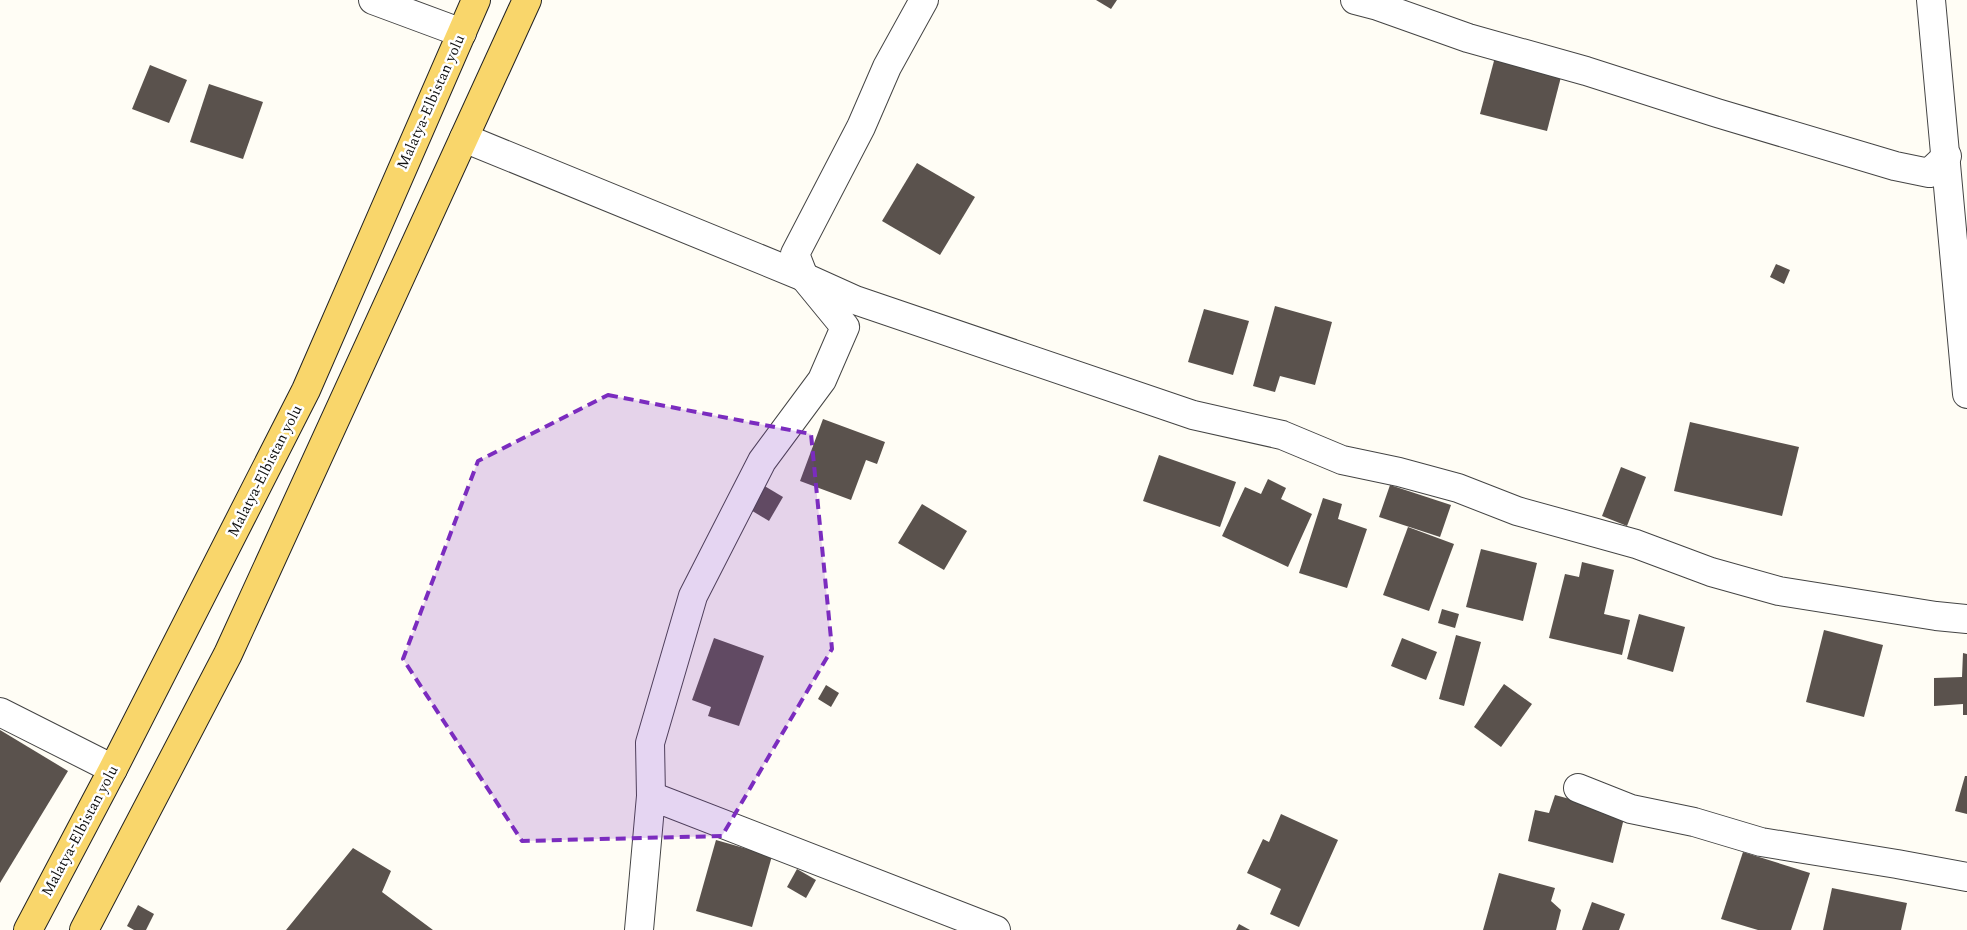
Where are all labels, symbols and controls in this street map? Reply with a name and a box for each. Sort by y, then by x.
street label: Malatya-Elbistan yolu [391,31,471,173]
street label: Malatya-Elbistan yolu [222,401,308,541]
street label: Malatya-Elbistan yolu [36,761,124,901]

